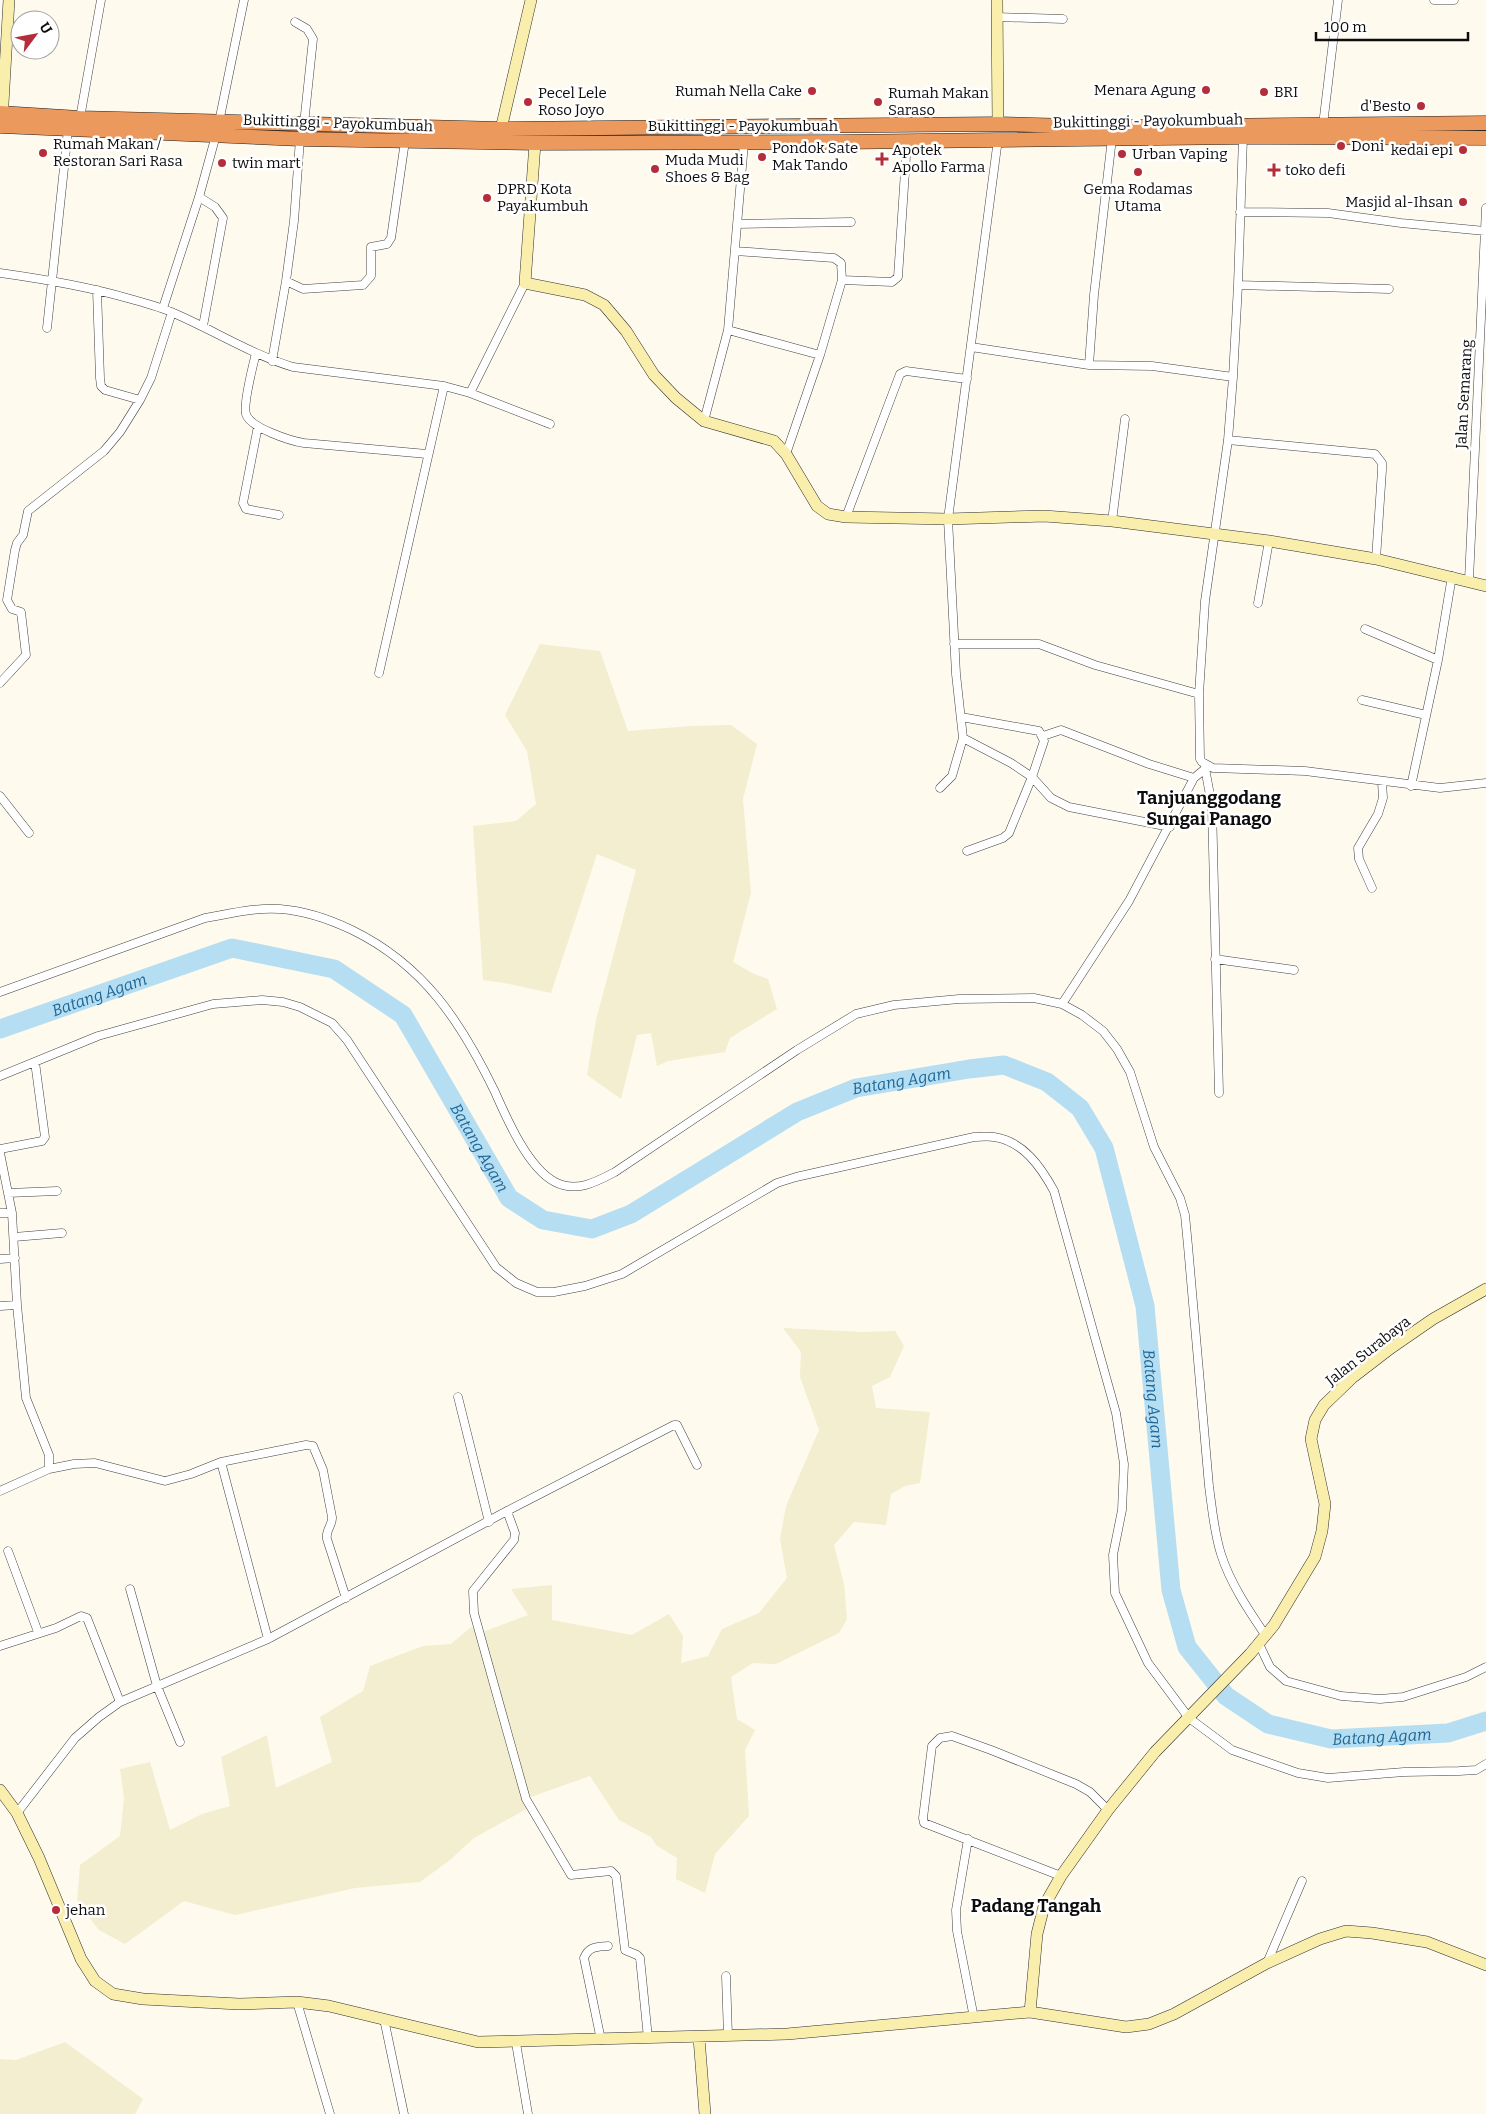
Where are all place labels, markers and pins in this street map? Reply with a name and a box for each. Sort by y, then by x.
place label: Menara Agung [1094,81,1196,99]
place label: Rumah Nella Cake [675,82,802,100]
place label: BRI [1274,83,1298,101]
place label: Pecel Lele Roso Joyo [538,84,607,119]
place label: Rumah Makan Saraso [888,84,989,119]
marker: Menara Agung [1200,84,1212,96]
marker: Rumah Nella Cake [806,85,818,97]
marker: BRI [1258,86,1270,98]
marker: Pecel Lele Roso Joyo [522,96,534,108]
marker: Rumah Makan Saraso [872,96,884,108]
place label: d'Besto [1360,97,1411,115]
marker: d'Besto [1415,100,1427,112]
place label: Rumah Makan / Restoran Sari Rasa [53,135,183,170]
place label: Doni [1351,137,1385,155]
place label: Pondok Sate Mak Tando [772,139,858,174]
marker: Doni [1335,140,1347,152]
place label: Apotek Apollo Farma [892,141,985,176]
place label: kedai epi [1391,141,1454,159]
marker: kedai epi [1457,144,1469,156]
place label: Urban Vaping [1132,145,1228,163]
marker: Rumah Makan / Restoran Sari Rasa [37,147,49,159]
marker: Urban Vaping [1116,148,1128,160]
place label: Muda Mudi Shoes & Bag [665,151,750,186]
marker: Pondok Sate Mak Tando [756,151,768,163]
marker: Apotek Apollo Farma [876,153,888,165]
place label: twin mart [232,154,301,172]
marker: twin mart [216,157,228,169]
place label: toko defi [1285,161,1346,179]
marker: Muda Mudi Shoes & Bag [649,163,661,175]
marker: toko defi [1267,163,1281,177]
marker: Gema Rodamas Utama [1132,166,1144,178]
place label: DPRD Kota Payakumbuh [497,180,589,215]
place label: Gema Rodamas Utama [1083,180,1193,215]
marker: DPRD Kota Payakumbuh [481,192,493,204]
place label: Masjid al-Ihsan [1345,193,1454,211]
marker: Masjid al-Ihsan [1457,196,1469,208]
place label: jehan [65,1901,106,1919]
marker: jehan [50,1904,62,1916]

